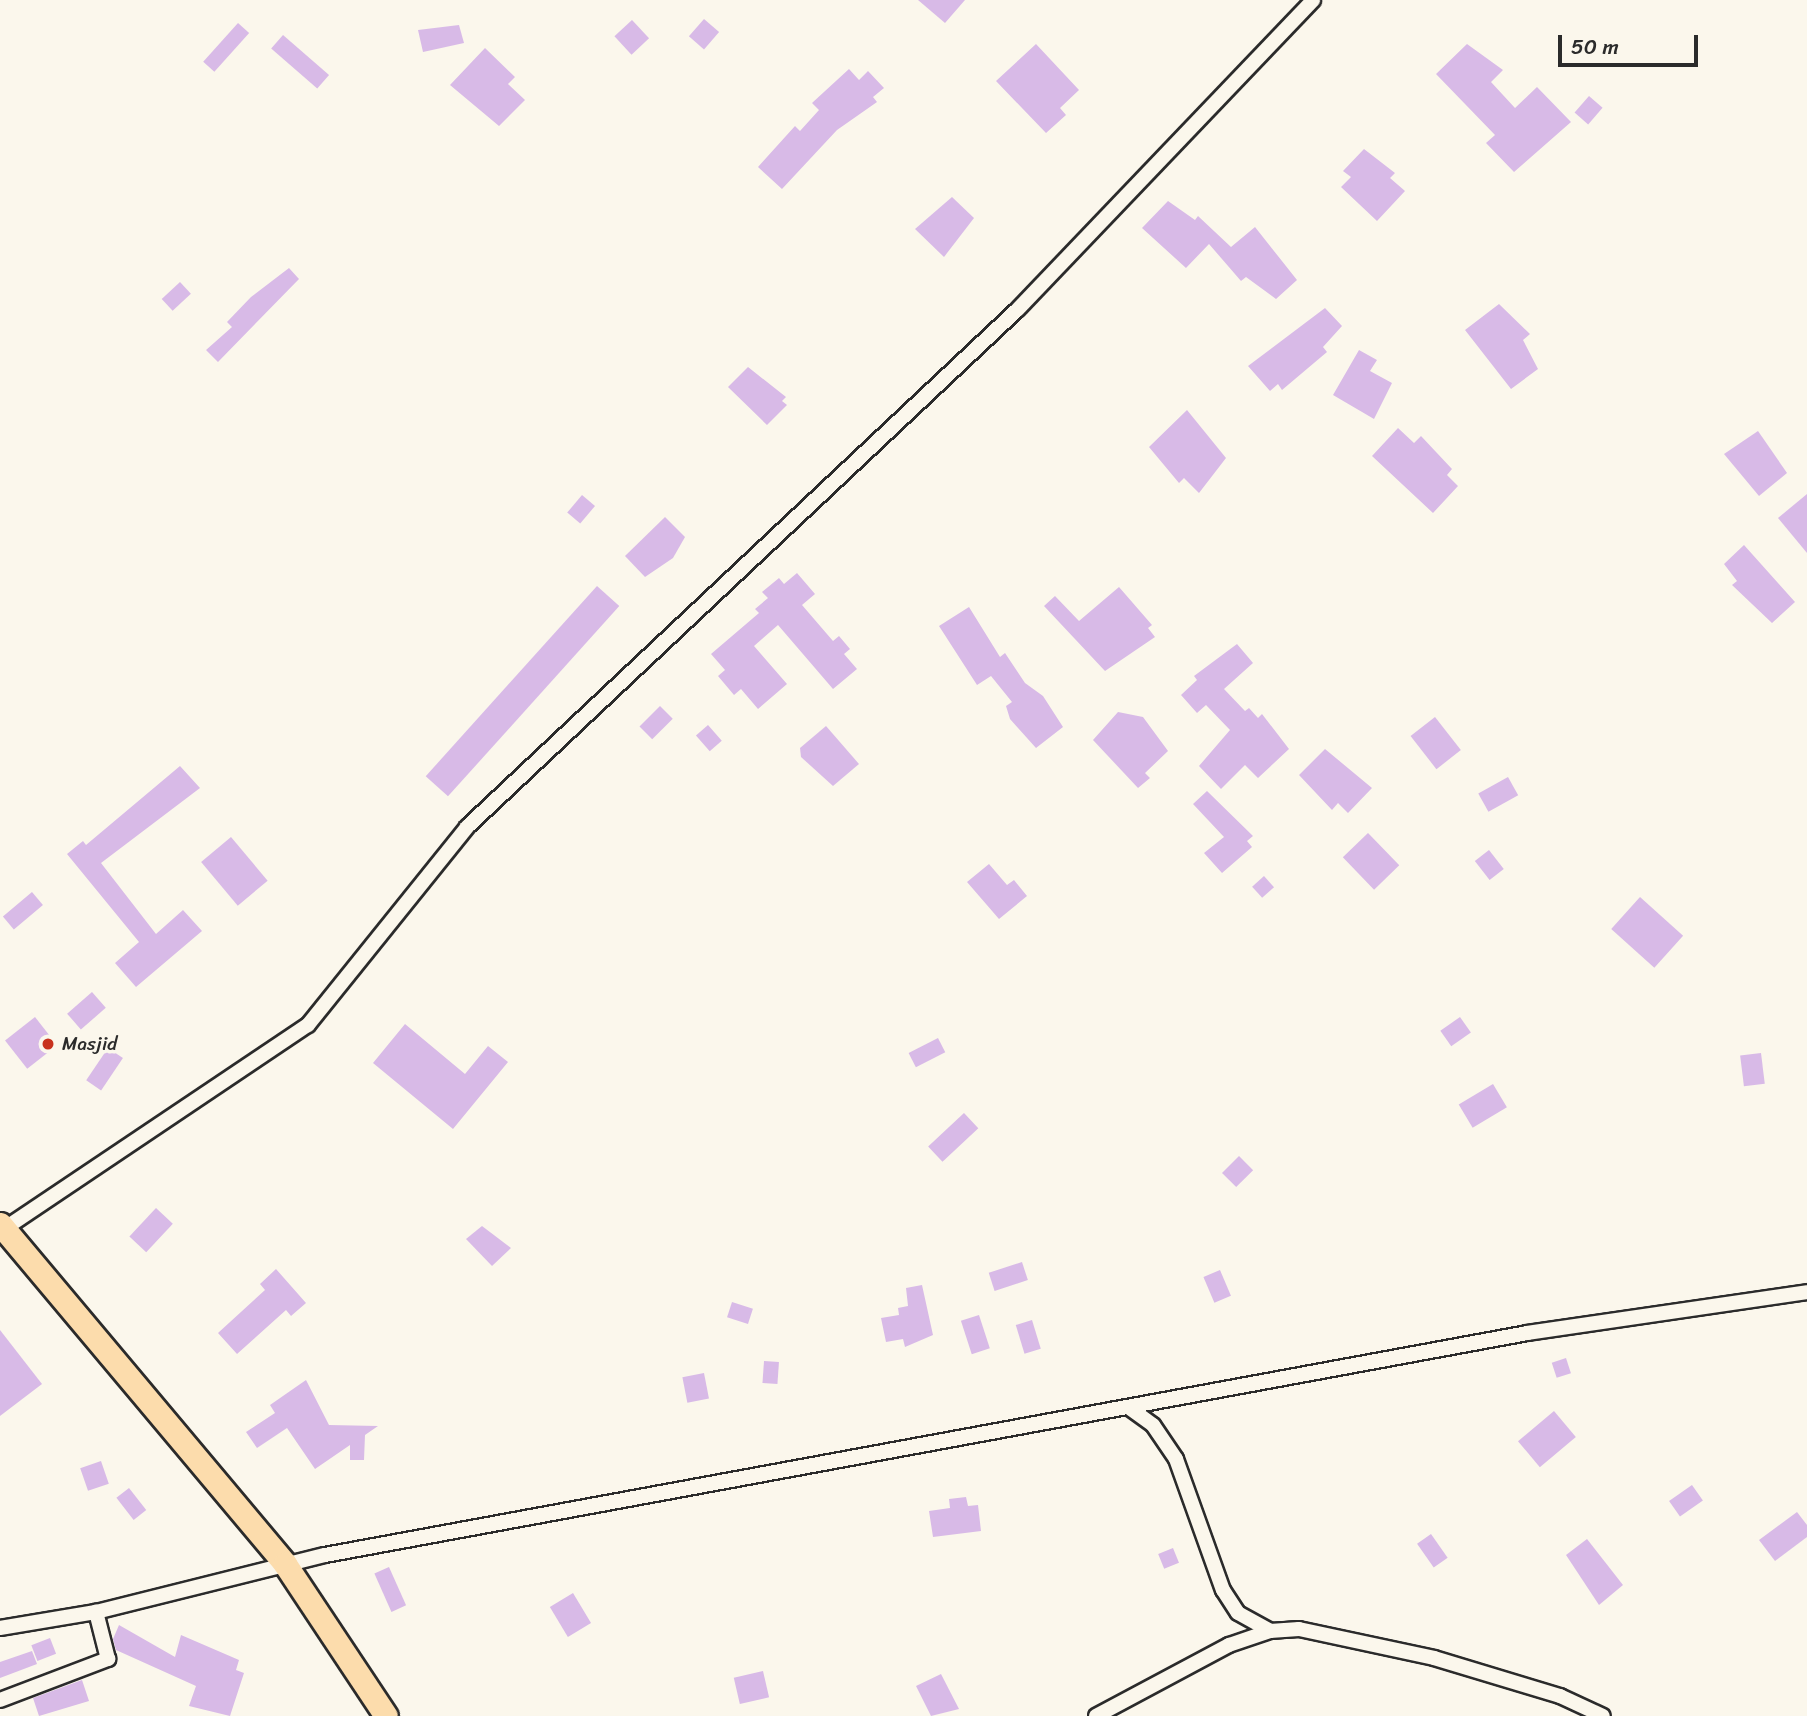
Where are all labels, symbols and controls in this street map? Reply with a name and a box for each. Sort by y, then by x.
scale bar [1562,21,1702,65]
text: 50 m [1571,28,1619,66]
place label: Masjid [62,1033,117,1055]
marker: Masjid [40,1036,56,1052]

